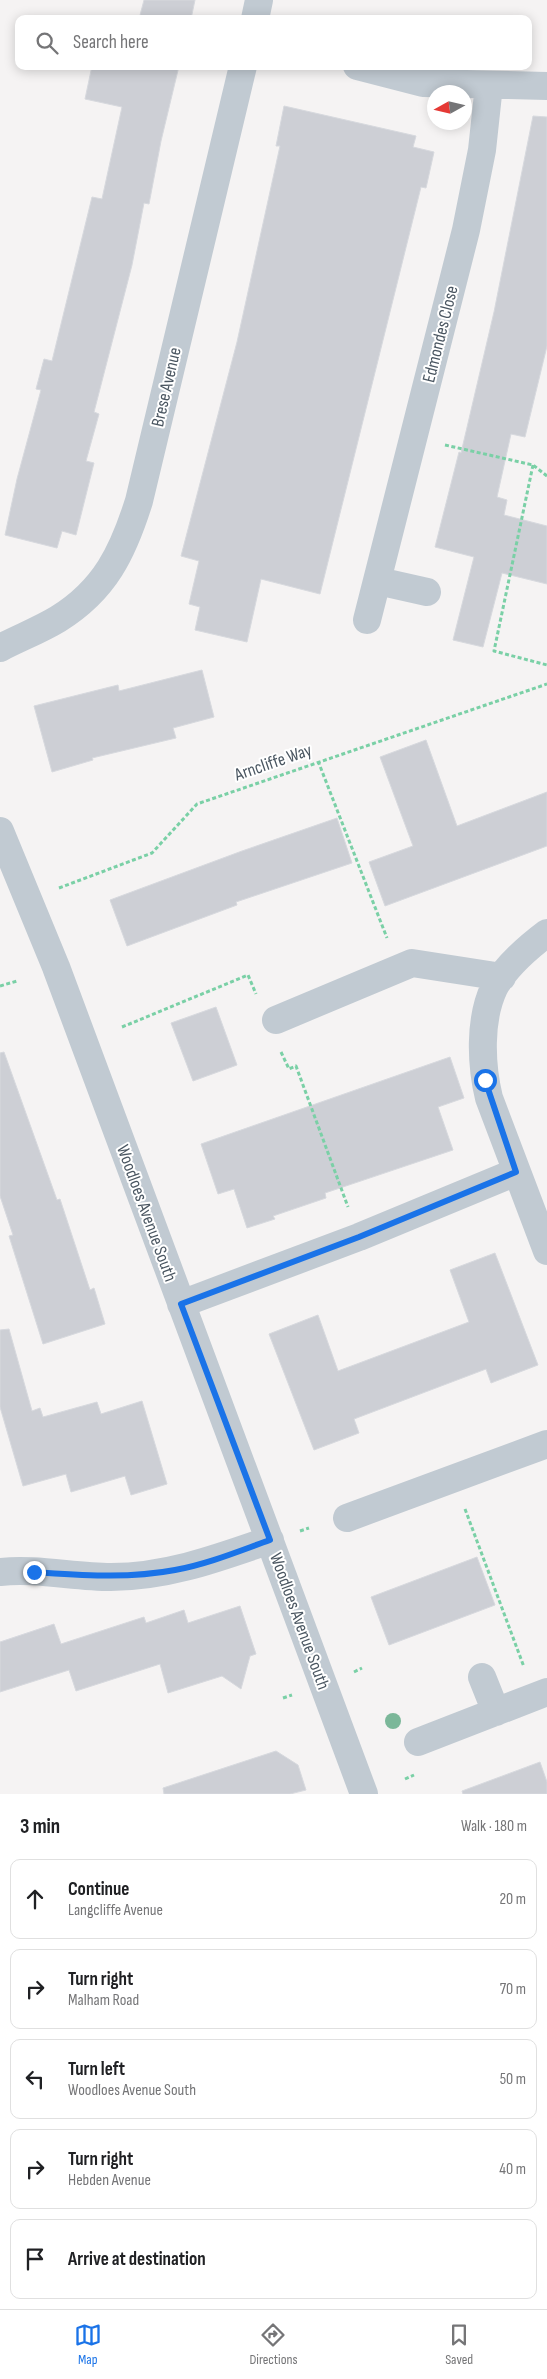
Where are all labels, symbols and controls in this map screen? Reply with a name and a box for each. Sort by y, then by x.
search box [15,15,532,70]
icon: search [33,29,61,57]
text: Search here [73,31,149,54]
north arrow [427,85,472,130]
street label: Edmondes Close [418,284,463,385]
street label: Brese Avenue [147,345,186,429]
street label: Arncliffe Way [231,739,315,786]
route start [474,1069,497,1092]
street label: Woodloes Avenue South [112,1142,181,1284]
street label: Woodloes Avenue South [265,1550,334,1692]
route end [23,1561,46,1584]
text: 3 min [20,1814,60,1839]
text: Walk · 180 m [461,1817,527,1836]
text: Continue [68,1878,129,1901]
icon: ahead [21,1885,49,1913]
text: 20 m [499,1890,526,1909]
text: Langcliffe Avenue [68,1901,163,1920]
text: Turn right [68,1968,133,1991]
icon: right [21,1975,49,2003]
text: 70 m [500,1980,526,1999]
text: Malham Road [68,1991,139,2010]
text: Turn left [68,2058,125,2081]
icon: left [21,2065,49,2093]
text: 50 m [500,2070,526,2089]
text: Woodloes Avenue South [68,2081,196,2100]
text: Turn right [68,2148,133,2171]
icon: right [21,2155,49,2183]
text: 40 m [499,2160,526,2179]
text: Hebden Avenue [68,2171,151,2190]
icon: arrive [21,2245,49,2273]
text: Arrive at destination [68,2248,206,2271]
tab: Map [74,2321,102,2368]
tab: Directions [249,2321,298,2368]
tab: Saved [445,2321,473,2368]

